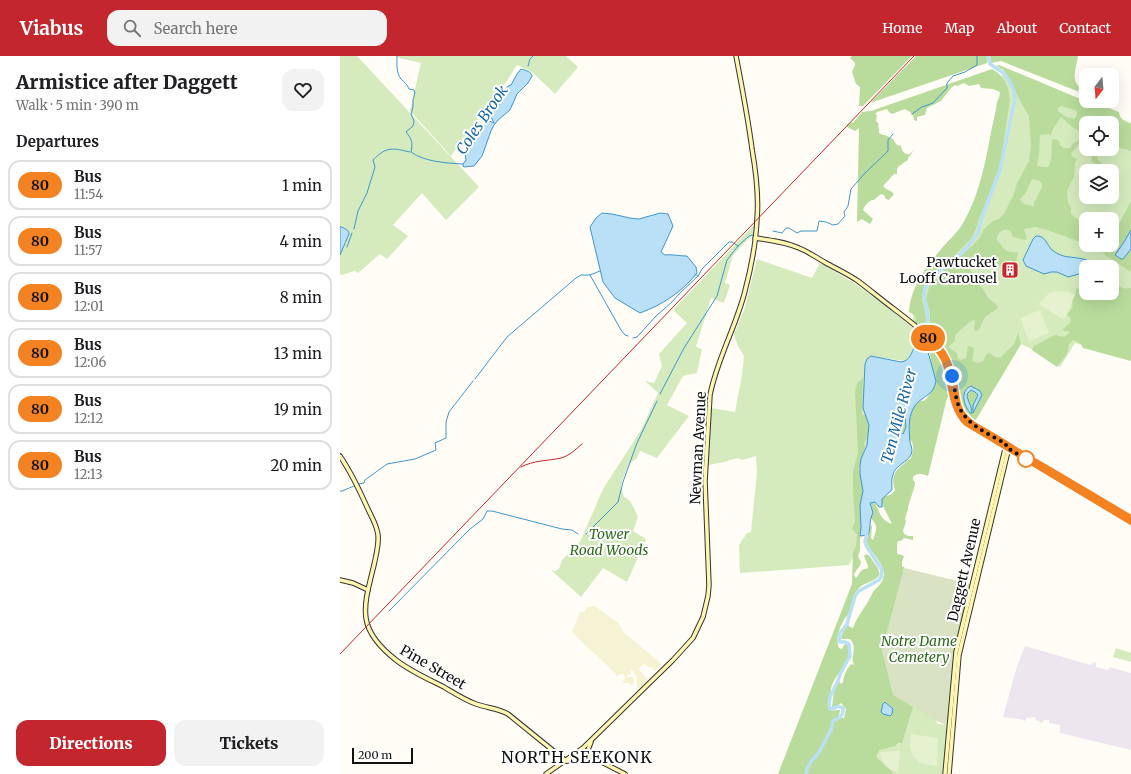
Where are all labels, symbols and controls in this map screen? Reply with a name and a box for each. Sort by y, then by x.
search box [107,10,387,46]
text: Viabus [20,16,83,40]
icon: search [121,17,143,39]
text: Search here [153,19,238,38]
text: Home [882,19,923,37]
text: Map [945,19,974,37]
text: About [996,19,1037,37]
text: Contact [1059,19,1111,37]
north arrow [1079,68,1119,108]
map controls [1079,68,1119,300]
button: heart [282,69,324,111]
text: Armistice after Daggett [16,70,238,94]
water label: Coles Brook [451,81,512,158]
text: Walk · 5 min · 390 m [16,97,139,114]
button: locate [1079,116,1119,156]
text: Departures [16,132,99,151]
button: layers [1079,164,1119,204]
text: Bus [74,167,102,186]
text: 80 [31,176,49,194]
text: 1 min [282,176,322,195]
text: 11:54 [74,186,103,203]
button: + [1079,212,1119,252]
text: Bus [74,223,102,242]
text: 80 [31,232,49,250]
text: 4 min [280,232,322,251]
text: 11:57 [74,242,102,259]
place label: Pawtucket Looff Carousel [899,253,998,287]
building icon: Pawtucket Looff Carousel [1000,260,1020,280]
button: − [1079,260,1119,300]
text: Bus [74,279,102,298]
text: 80 [31,288,49,306]
text: 8 min [280,288,322,307]
text: 12:01 [74,298,104,315]
line badge: 80 [910,325,946,351]
text: 80 [919,329,937,347]
text: Bus [74,335,102,354]
text: 80 [31,344,49,362]
text: 13 min [274,344,322,363]
text: 12:06 [74,354,106,371]
water label: Ten Mile River [877,365,921,465]
your location [942,366,962,386]
text: Bus [74,391,102,410]
street label: Newman Avenue [686,391,710,505]
text: 80 [31,400,49,418]
text: 19 min [274,400,322,419]
text: 12:12 [74,410,103,427]
text: Bus [74,447,102,466]
unlabelled marker [1017,450,1035,468]
text: 80 [31,456,49,474]
text: 20 min [270,456,322,475]
text: 12:13 [74,466,103,483]
street label: Daggett Avenue [943,516,985,624]
park label: Tower Road Woods [570,525,648,559]
park label: Notre Dame Cemetery [881,632,957,666]
street label: Pine Street [397,641,470,693]
button: Directions [16,720,166,766]
button: Tickets [174,720,324,766]
scale bar [352,746,413,765]
district label: NORTH SEEKONK [501,747,653,767]
text: 200 m [358,748,392,762]

